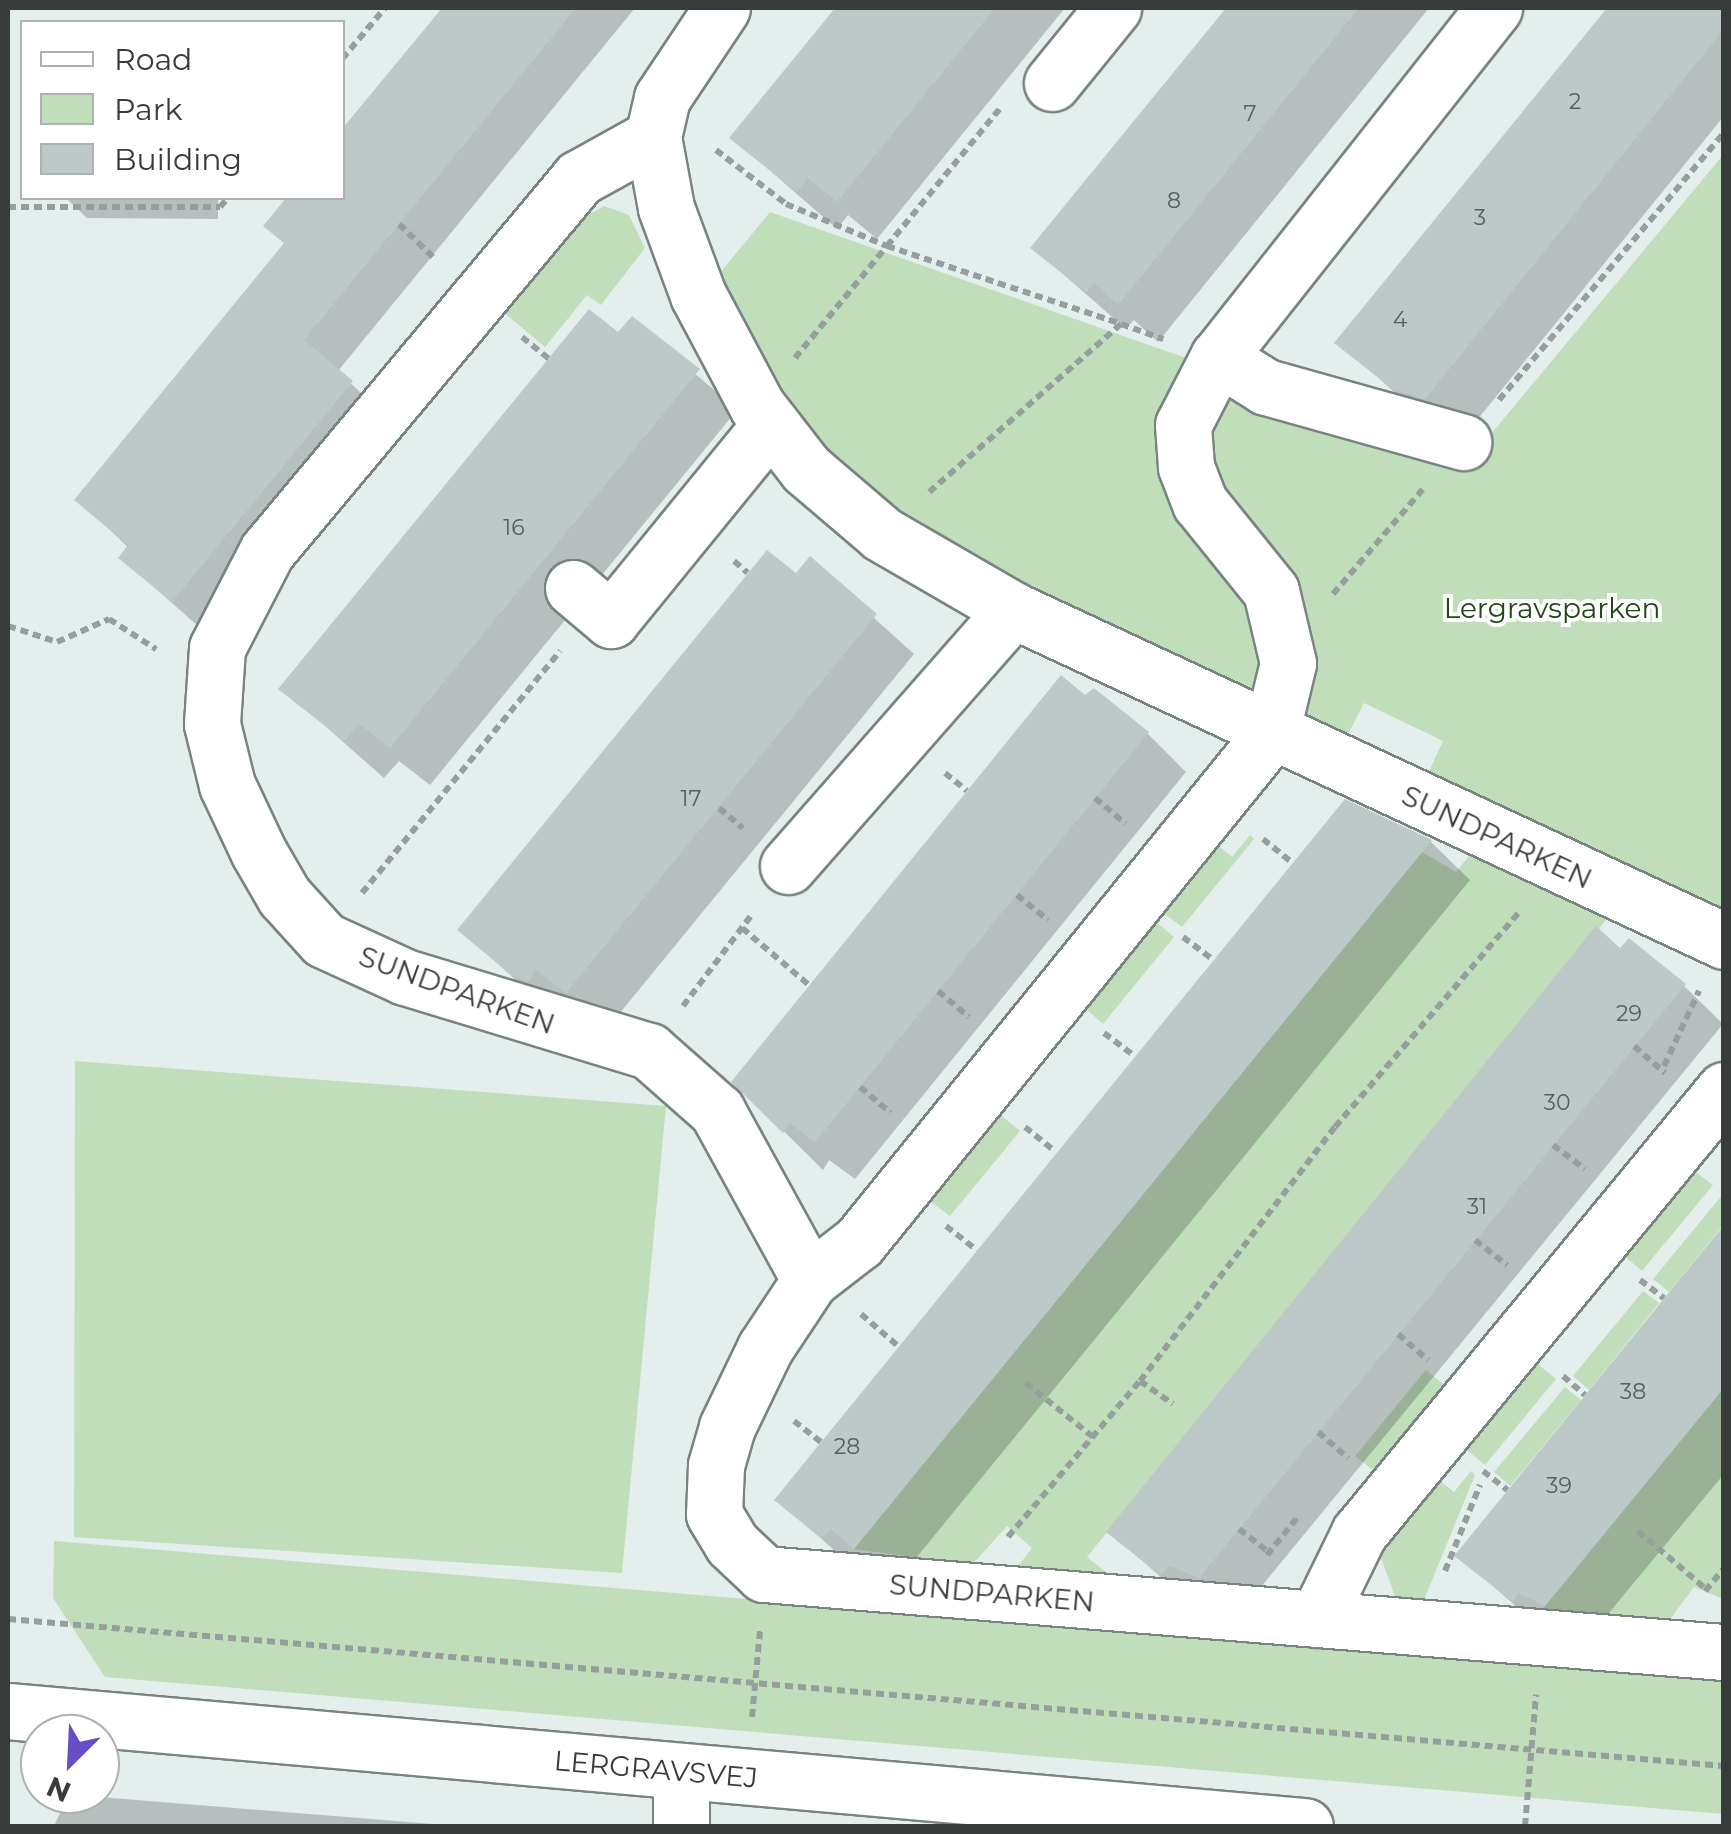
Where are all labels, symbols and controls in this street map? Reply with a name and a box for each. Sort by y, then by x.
legend [20,20,345,200]
text: Road [114,41,192,78]
house number: 2 [1569,89,1581,115]
text: Park [114,91,183,128]
house number: 7 [1244,101,1256,127]
text: Building [114,141,242,178]
house number: 8 [1167,188,1181,214]
house number: 3 [1474,205,1486,231]
house number: 4 [1393,307,1407,333]
house number: 16 [503,515,525,541]
park label: Lergravsparken [1444,591,1660,625]
street label: SUNDPARKEN [1397,778,1597,896]
house number: 17 [681,786,701,812]
street label: SUNDPARKEN [355,939,559,1041]
house number: 29 [1616,1001,1642,1027]
house number: 30 [1544,1090,1570,1116]
house number: 31 [1467,1194,1487,1220]
house number: 38 [1620,1379,1646,1405]
house number: 28 [834,1434,860,1460]
house number: 39 [1546,1473,1572,1499]
street label: SUNDPARKEN [888,1567,1096,1619]
north arrow [20,1714,120,1814]
street label: LERGRAVSVEJ [553,1743,759,1795]
text: N [41,1769,76,1810]

